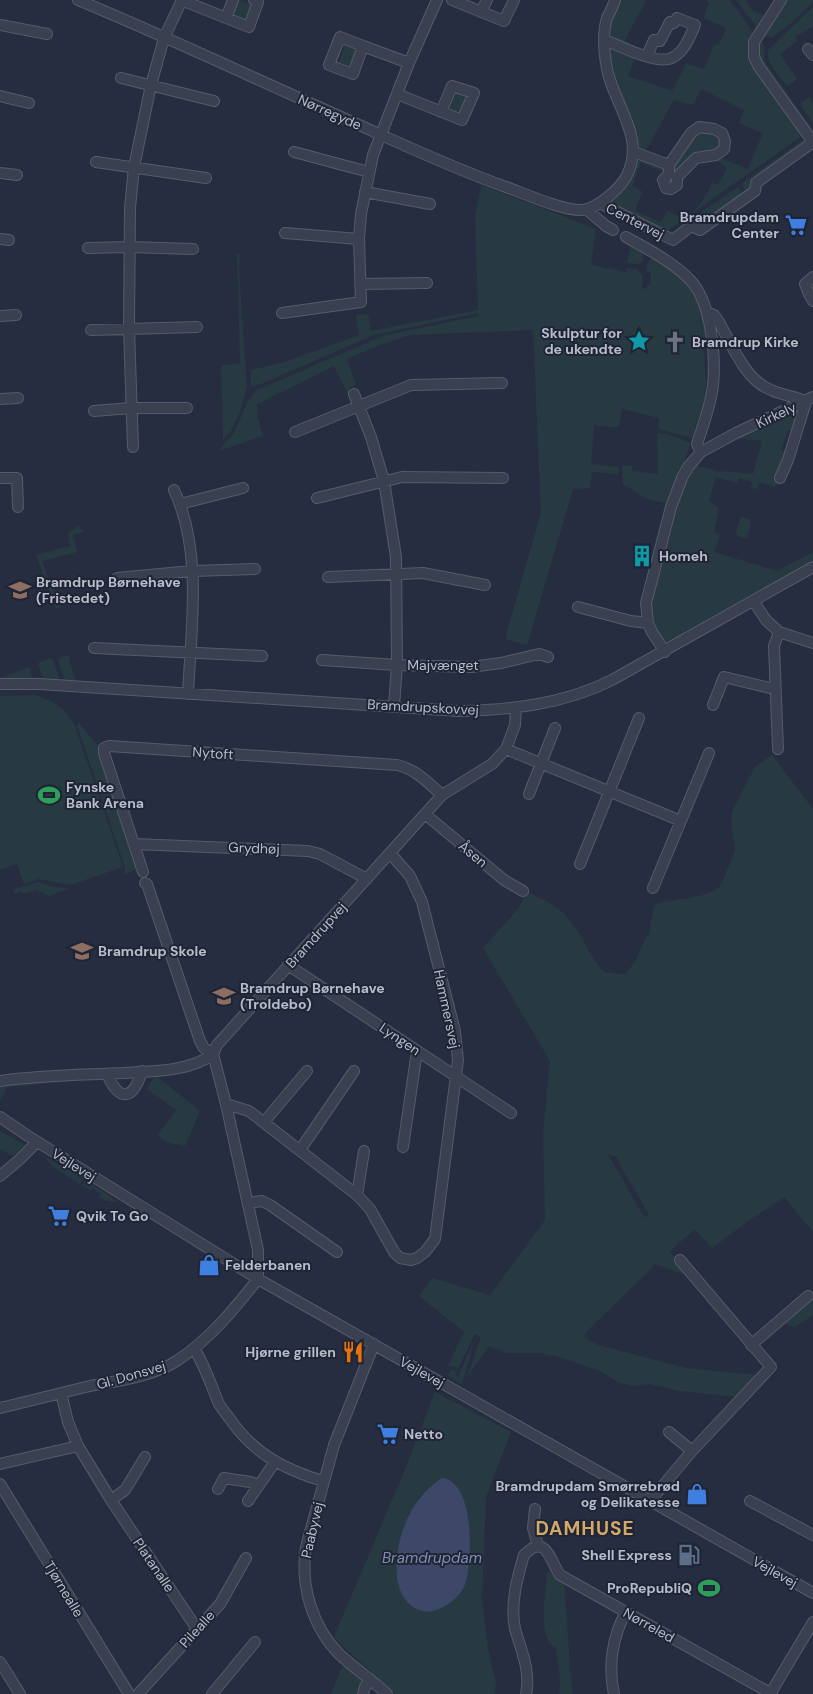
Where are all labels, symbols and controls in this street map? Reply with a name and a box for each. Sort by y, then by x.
street label: Nørregyde [295,90,365,134]
street label: Centervej [603,199,667,243]
place label: Bramdrupdam Center [680,208,779,242]
supermarket icon: Bramdrupdam Center [783,212,809,238]
place label: Skulptur for de ukendte [541,324,622,358]
place icon: Skulptur for de ukendte [626,328,652,354]
church icon: Bramdrup Kirke [662,329,688,355]
place label: Bramdrup Kirke [692,333,799,351]
street label: Kirkely [753,398,799,432]
building icon: Homeh [629,543,655,569]
place label: Homeh [659,547,708,565]
place label: Bramdrup Børnehave (Fristedet) [36,573,181,607]
school or university icon: Bramdrup Børnehave (Fristedet) [7,577,33,603]
street label: Majvænget [407,656,479,674]
street label: Bramdrupskovvej [367,695,479,719]
street label: Nytoft [192,743,234,763]
place label: Fynske Bank Arena [66,778,144,812]
sports icon: Fynske Bank Arena [36,782,62,808]
street label: Åsen [455,837,491,871]
street label: Grydhøj [228,838,280,858]
street label: Bramdrupvej [282,898,350,972]
school or university icon: Bramdrup Skole [69,938,95,964]
place label: Bramdrup Skole [98,942,207,960]
street label: Hammersvej [430,968,464,1050]
place label: Bramdrup Børnehave (Troldebo) [240,979,385,1013]
school or university icon: Bramdrup Børnehave (Troldebo) [211,983,237,1009]
street label: Lyngen [376,1019,424,1059]
street label: Vejlevej [48,1144,100,1186]
supermarket icon: Qvik To Go [46,1203,72,1229]
place label: Qvik To Go [76,1207,148,1225]
shop icon: Felderbanen [196,1252,222,1278]
place label: Felderbanen [225,1256,311,1274]
restaurant icon: Hjørne grillen [340,1339,366,1365]
place label: Hjørne grillen [245,1343,336,1361]
street label: Vejlevej [396,1352,448,1392]
street label: Gl. Donsvej [94,1357,168,1393]
supermarket icon: Netto [375,1421,401,1447]
place label: Netto [404,1425,443,1443]
place label: Bramdrupdam Smørrebrød og Delikatesse [495,1477,680,1511]
shop icon: Bramdrupdam Smørrebrød og Delikatesse [684,1481,710,1507]
street label: Paabyvej [297,1500,327,1560]
district label: DAMHUSE [535,1516,635,1541]
street label: Platanalle [129,1534,179,1596]
fuel station icon: Shell Express [676,1542,702,1568]
place label: Shell Express [581,1546,672,1564]
water label: Bramdrupdam [382,1548,482,1568]
street label: Vejlevej [749,1552,801,1592]
street label: Tjørnealle [40,1558,88,1620]
sports icon: ProRepubliQ [696,1575,722,1601]
place label: ProRepubliQ [607,1579,692,1597]
street label: Nørreled [620,1604,678,1646]
street label: Pilealle [175,1606,219,1652]

